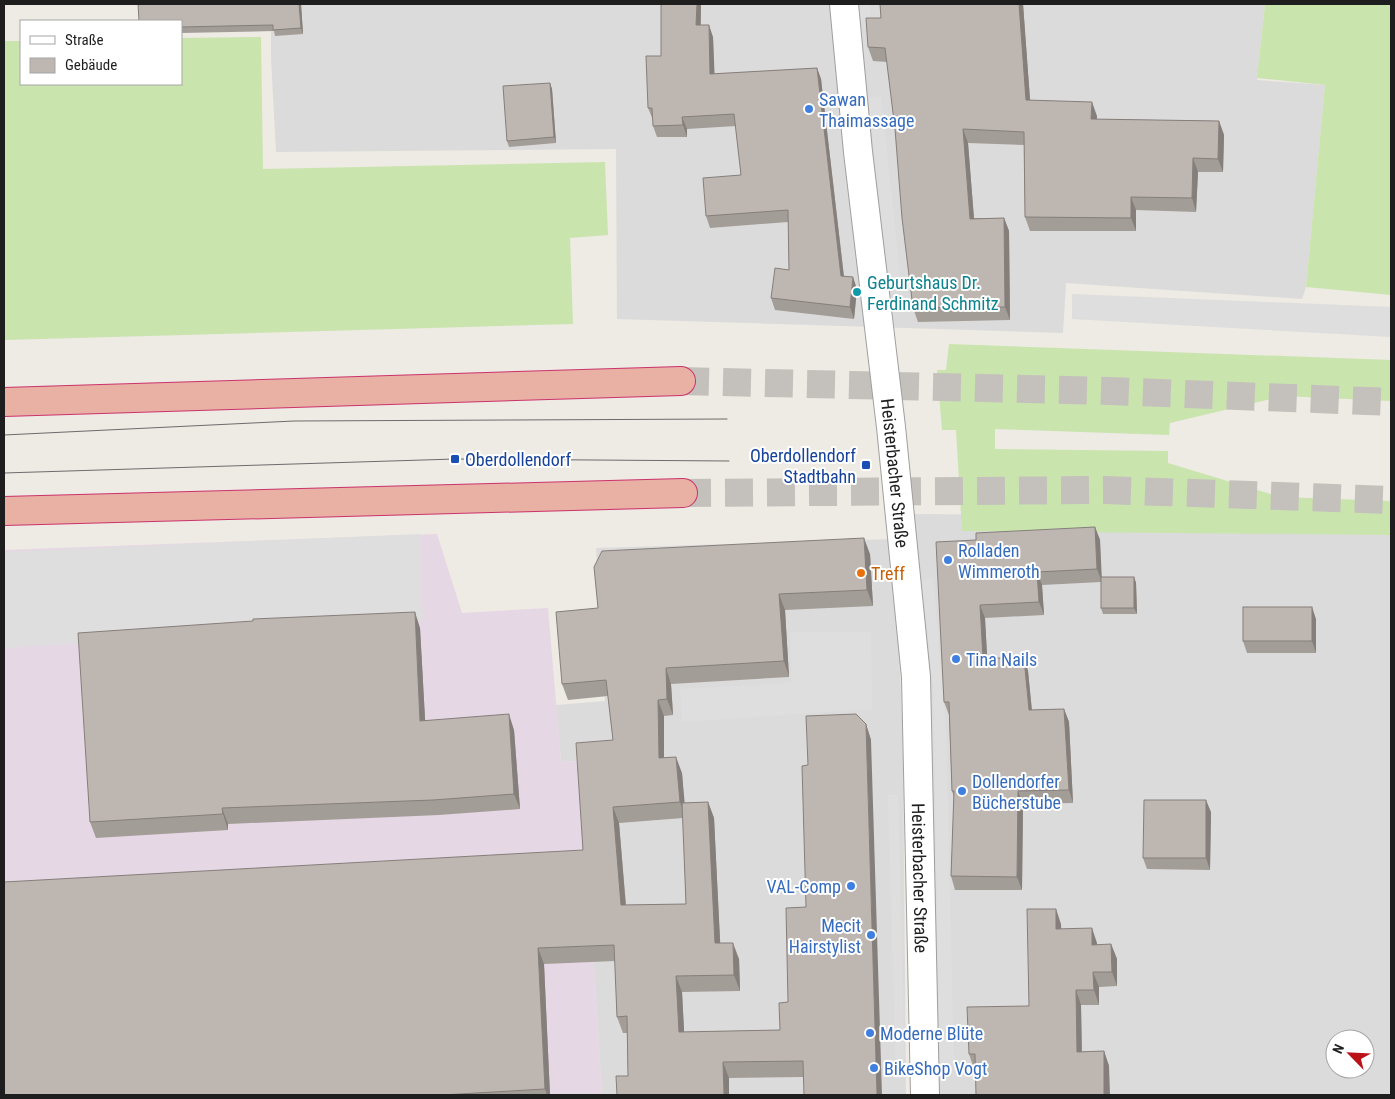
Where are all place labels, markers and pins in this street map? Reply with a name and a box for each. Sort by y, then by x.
place label: Sawan Thaimassage [819,89,914,131]
marker: Sawan Thaimassage [803,103,815,115]
place label: Geburtshaus Dr. Ferdinand Schmitz [867,272,999,314]
marker: Geburtshaus Dr. Ferdinand Schmitz [851,286,863,298]
place label: Oberdollendorf Stadtbahn [750,445,856,487]
place label: Oberdollendorf [465,449,571,470]
marker: Oberdollendorf [449,453,461,465]
marker: Oberdollendorf Stadtbahn [860,459,872,471]
place label: Rolladen Wimmeroth [958,540,1040,582]
marker: Rolladen Wimmeroth [942,554,954,566]
place label: Treff [871,563,905,584]
marker: Treff [855,567,867,579]
place label: Tina Nails [966,649,1037,670]
marker: Tina Nails [950,653,962,665]
place label: Dollendorfer Bücherstube [972,771,1061,813]
marker: Dollendorfer Bücherstube [956,785,968,797]
place label: VAL-Comp [766,876,841,897]
marker: VAL-Comp [845,880,857,892]
place label: Mecit Hairstylist [789,915,861,957]
marker: Mecit Hairstylist [865,929,877,941]
place label: Moderne Blüte [880,1023,983,1044]
marker: Moderne Blüte [864,1027,876,1039]
place label: BikeShop Vogt [884,1058,987,1079]
marker: BikeShop Vogt [868,1062,880,1074]

